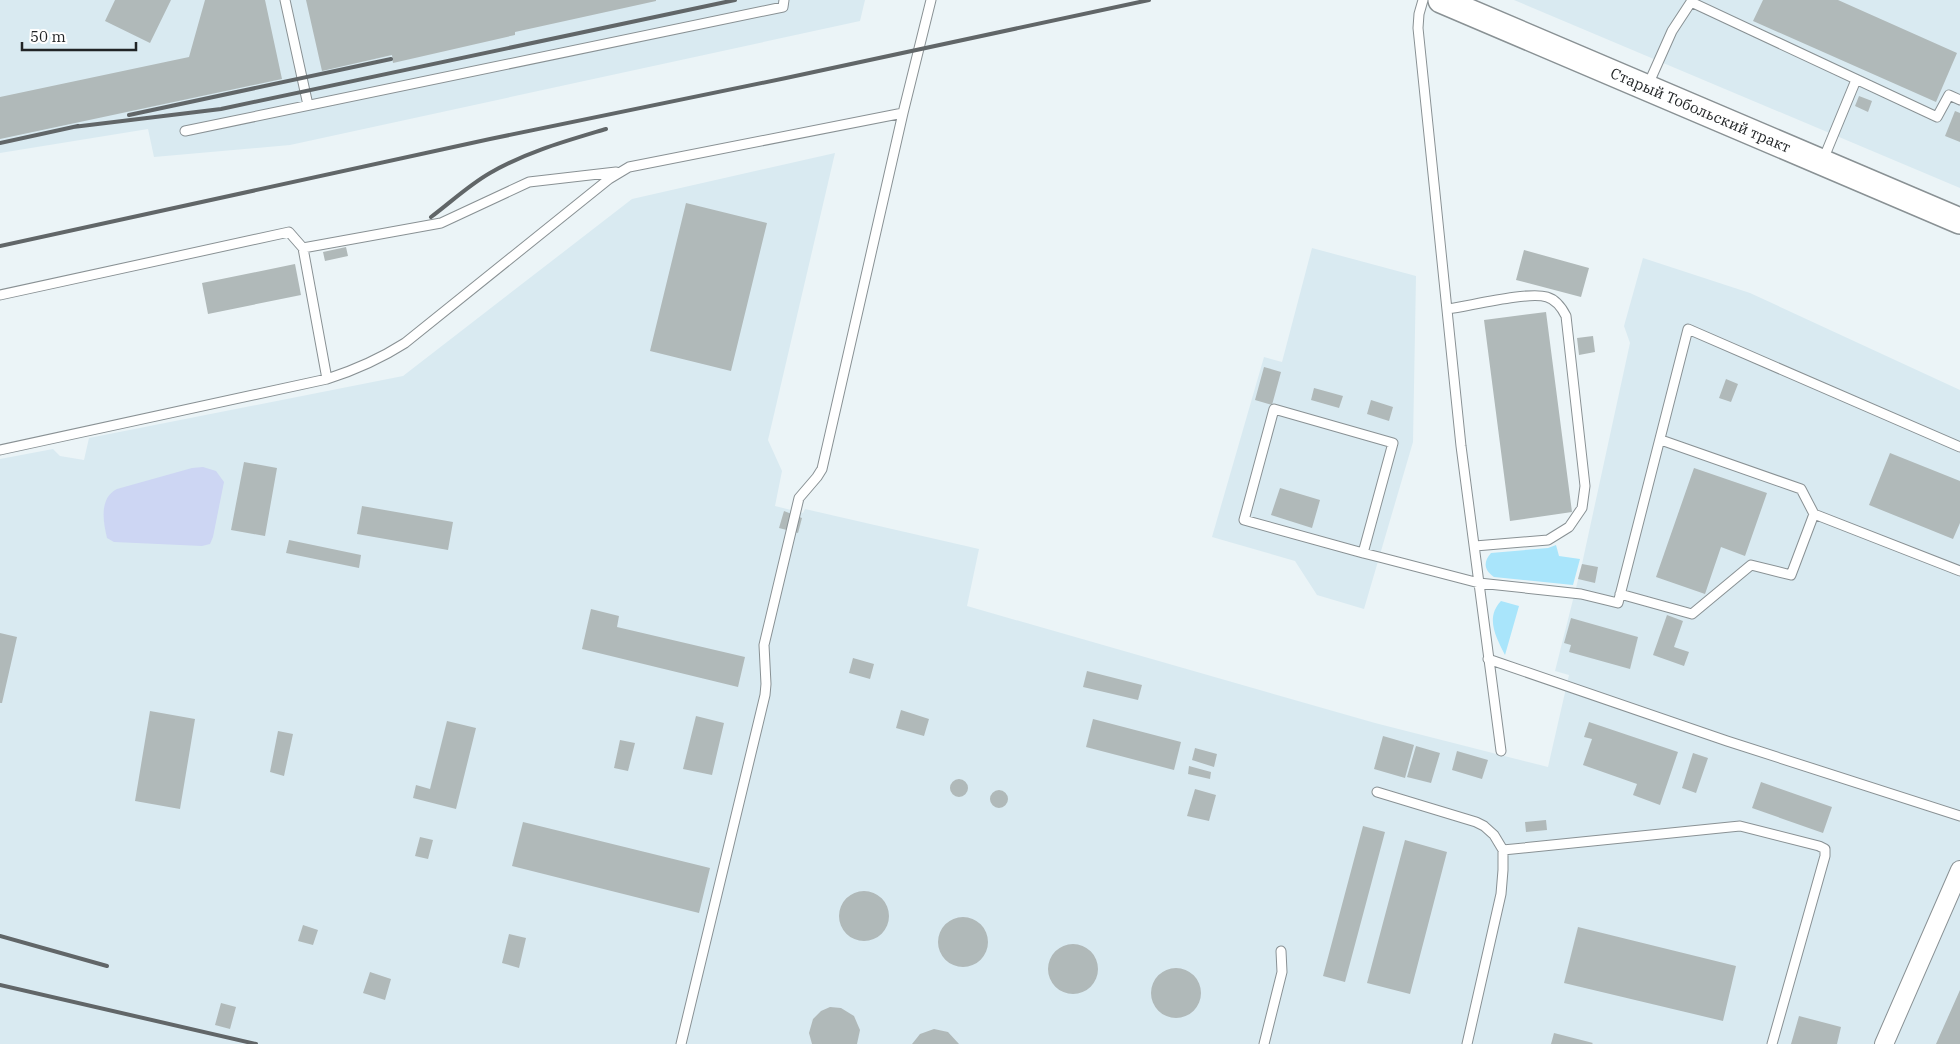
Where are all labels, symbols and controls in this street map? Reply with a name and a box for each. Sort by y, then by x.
scale bar [22,20,136,52]
text: 50 m [30,27,66,46]
street label: Старый Тобольский тракт [1608,63,1794,157]

